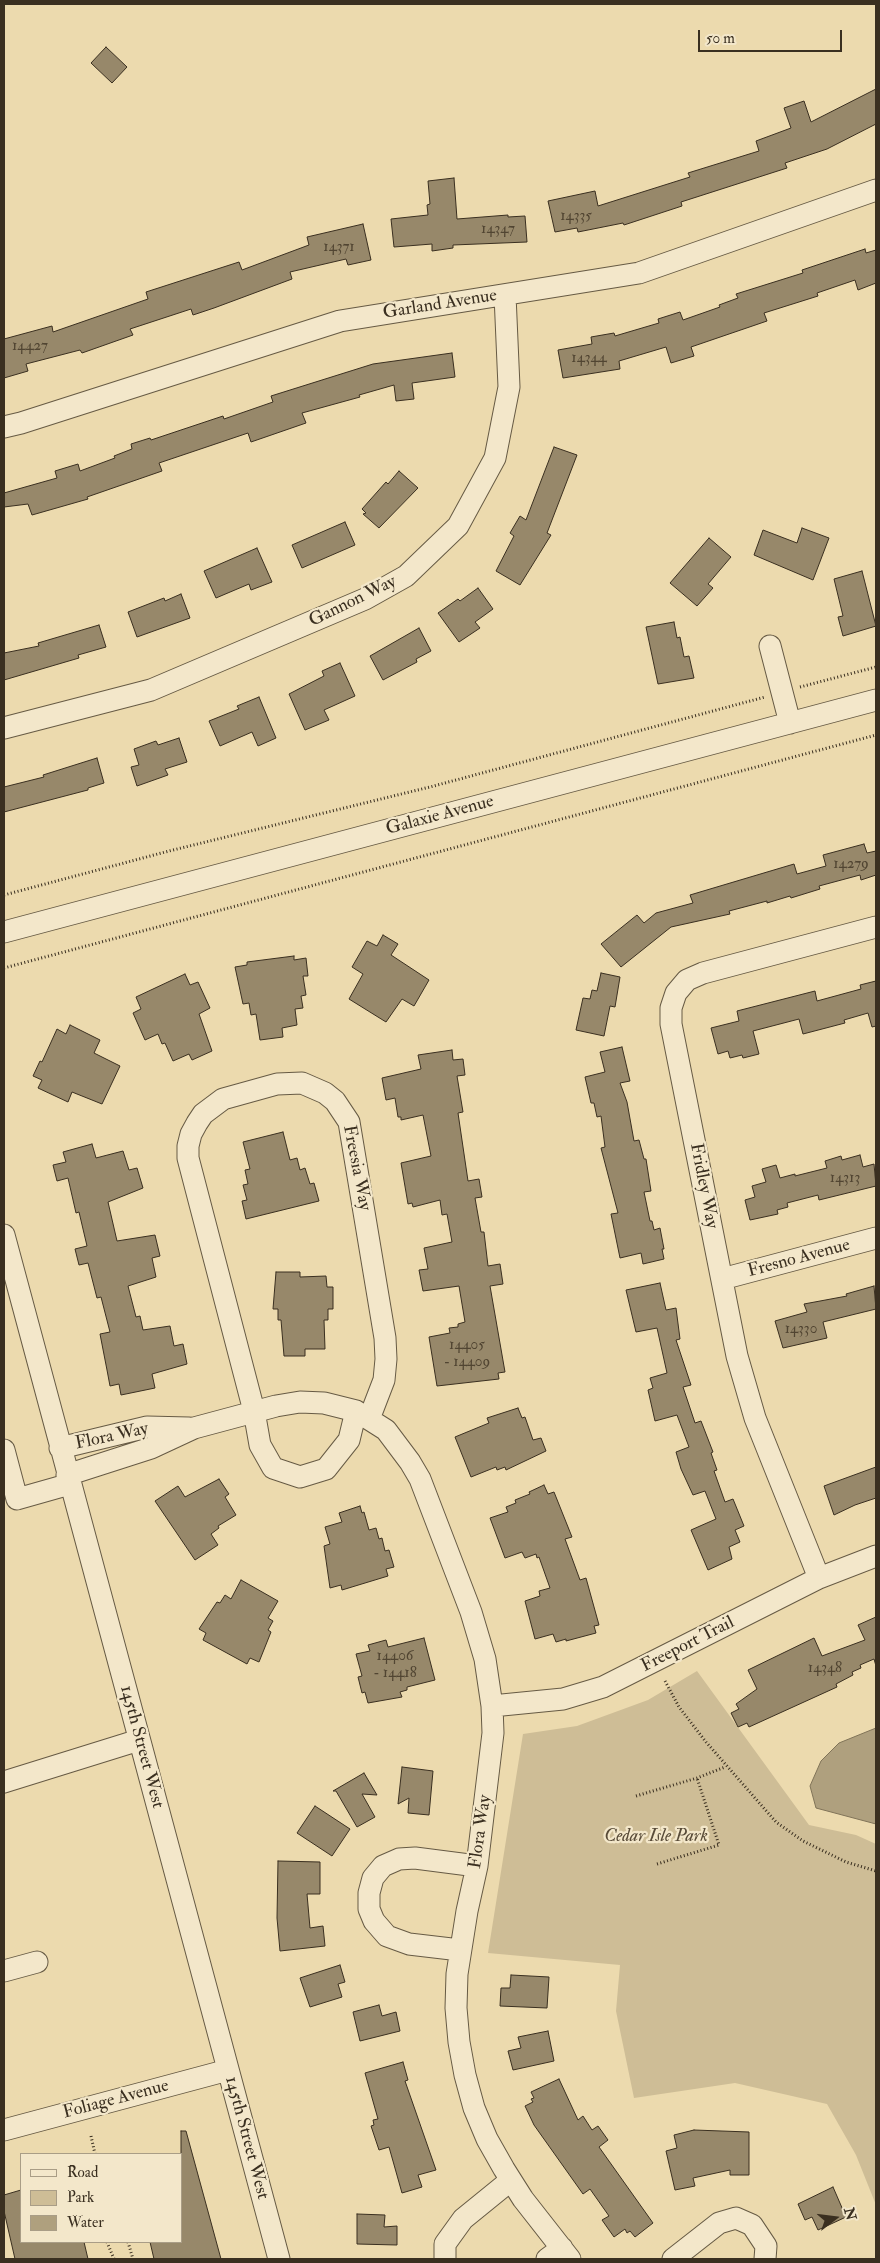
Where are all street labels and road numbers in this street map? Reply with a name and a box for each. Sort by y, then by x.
street label: Garland Avenue [381,285,499,325]
street label: Gannon Way [306,572,400,632]
street label: Galaxie Avenue [384,791,496,841]
street label: Freesia Way [337,1123,375,1213]
street label: Fridley Way [684,1141,722,1231]
street label: Fresno Avenue [746,1235,852,1283]
street label: Flora Way [73,1419,151,1455]
street label: Freeport Trail [638,1612,738,1678]
street label: 145th Street West [114,1683,168,1811]
street label: Flora Way [465,1794,497,1870]
street label: 145th Street West [219,2074,273,2202]
street label: Foliage Avenue [61,2076,171,2124]

